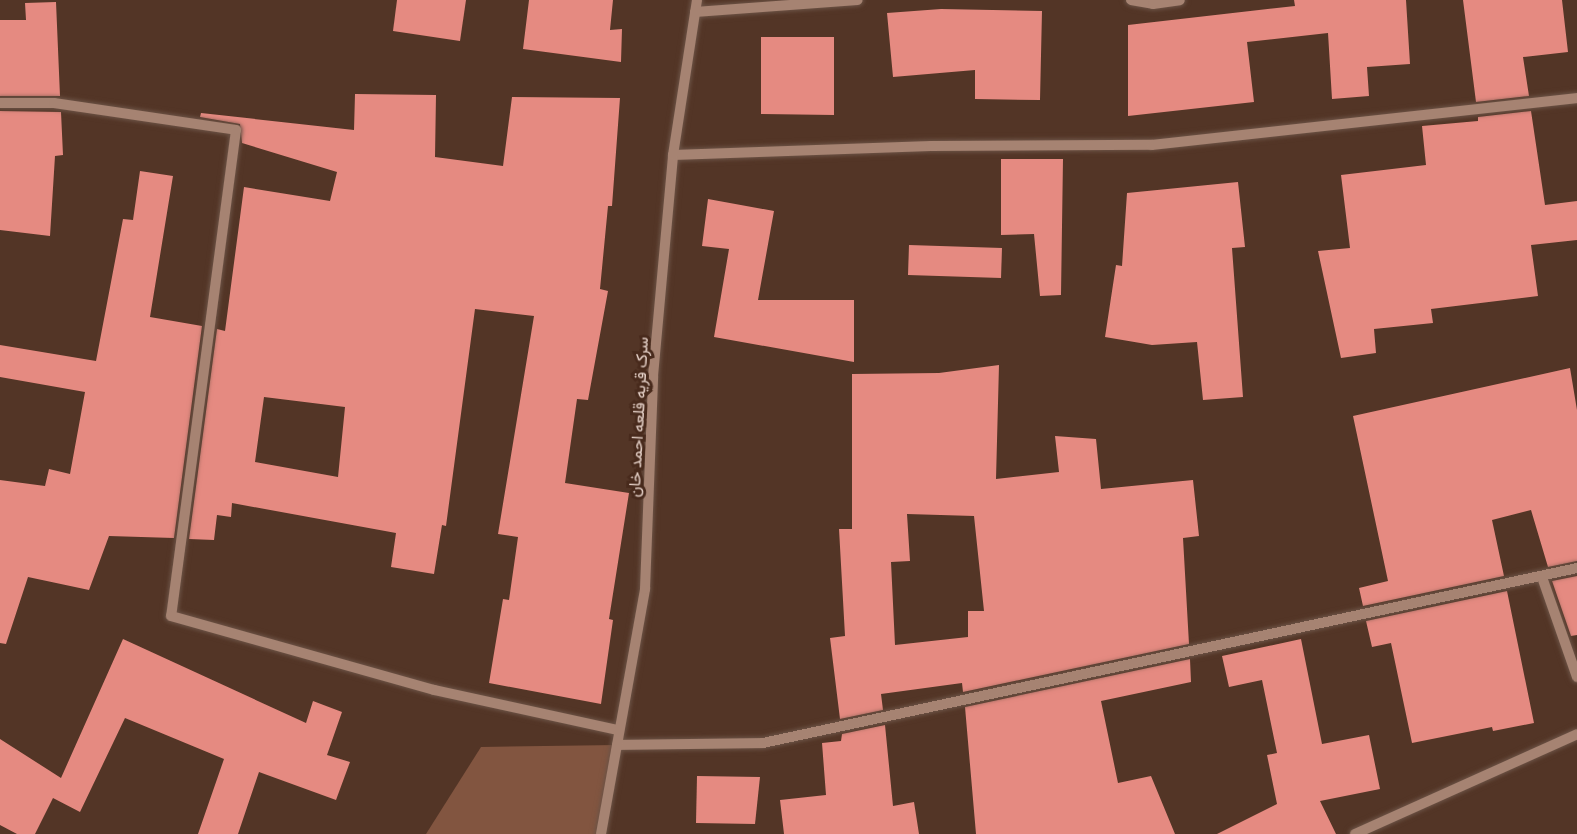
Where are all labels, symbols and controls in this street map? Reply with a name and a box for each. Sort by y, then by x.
street label: سرک قریه قلعه احمد خان [624,336,652,498]

